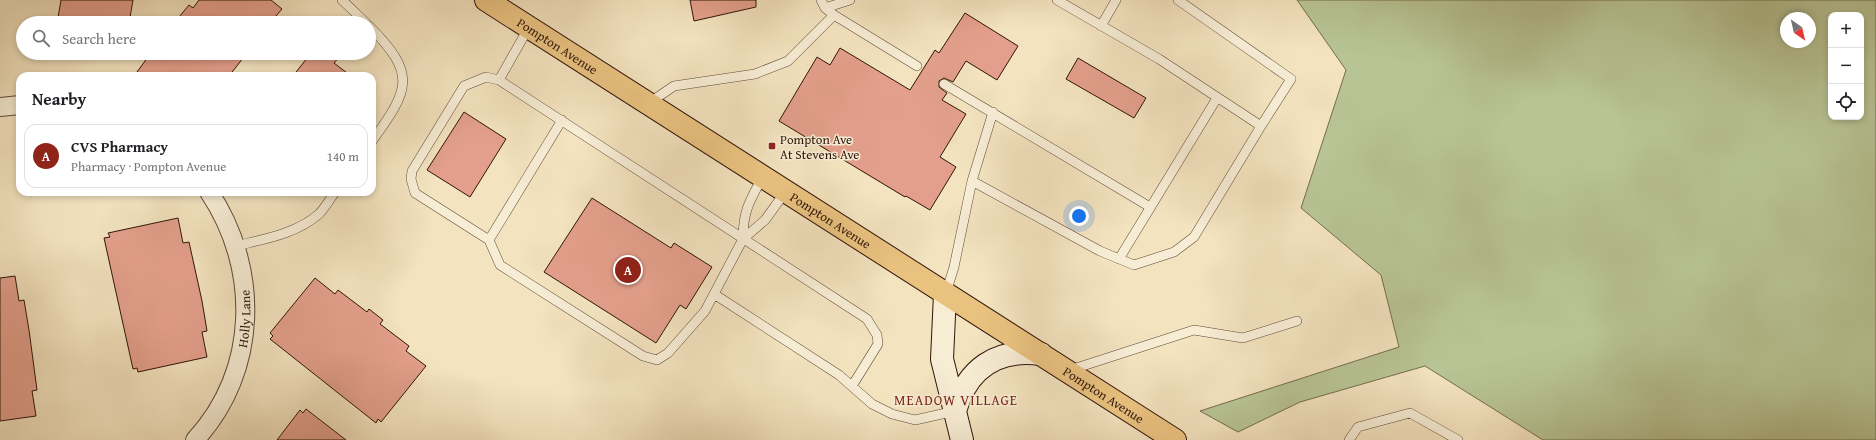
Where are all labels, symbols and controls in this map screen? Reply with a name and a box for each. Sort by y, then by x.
north arrow [1780,12,1816,48]
map controls [1828,12,1864,120]
button: + [1828,12,1864,48]
street label: Pompton Avenue [513,13,602,79]
search box [16,16,376,60]
icon: search [30,27,52,49]
text: Search here [62,28,136,49]
button: − [1828,48,1864,84]
button: locate [1828,84,1864,120]
text: Nearby [32,86,86,111]
place label: Pompton Ave At Stevens Ave [780,130,859,164]
text: CVS Pharmacy [71,136,168,157]
marker: Pompton Ave At Stevens Ave [767,141,777,151]
text: A [42,147,50,166]
text: 140 m [327,147,359,166]
text: Pharmacy · Pompton Avenue [71,157,226,176]
street label: Pompton Avenue [786,188,875,254]
your location [1069,206,1089,226]
pin: A [615,255,641,285]
street label: Holly Lane [233,289,255,349]
street label: Pompton Avenue [1059,362,1148,428]
district label: MEADOW VILLAGE [894,390,1018,410]

